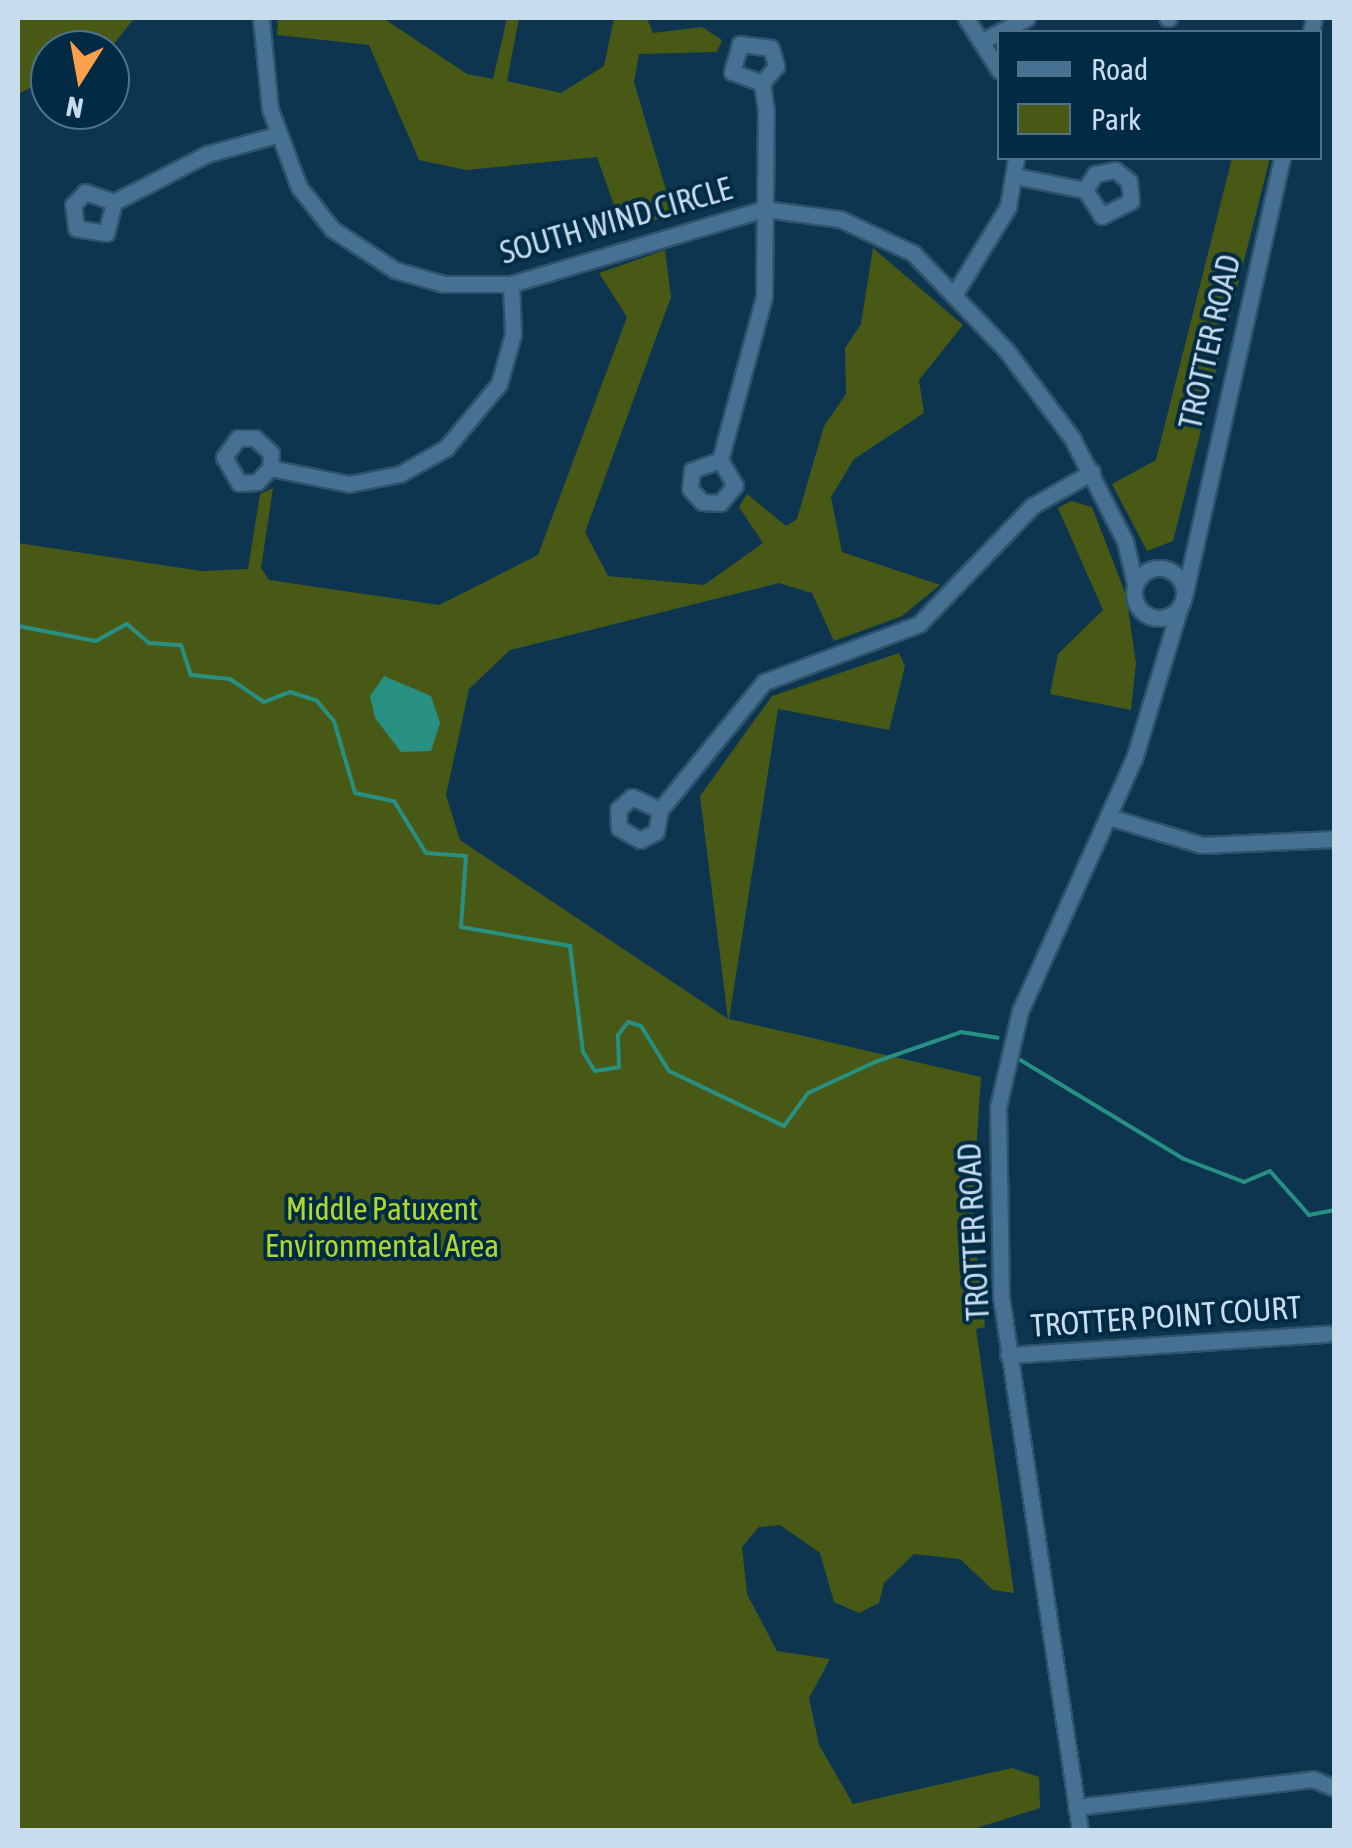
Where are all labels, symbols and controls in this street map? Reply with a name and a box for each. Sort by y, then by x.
north arrow [30,30,130,130]
legend [997,30,1322,160]
text: Road [1091,52,1148,86]
text: N [63,90,86,125]
text: Park [1091,102,1141,136]
street label: SOUTH WIND CIRCLE [496,170,736,272]
street label: TROTTER ROAD [1171,251,1249,433]
street label: TROTTER ROAD [950,1142,998,1322]
park label: Middle Patuxent Environmental Area [265,1191,499,1266]
street label: TROTTER POINT COURT [1029,1288,1303,1346]

